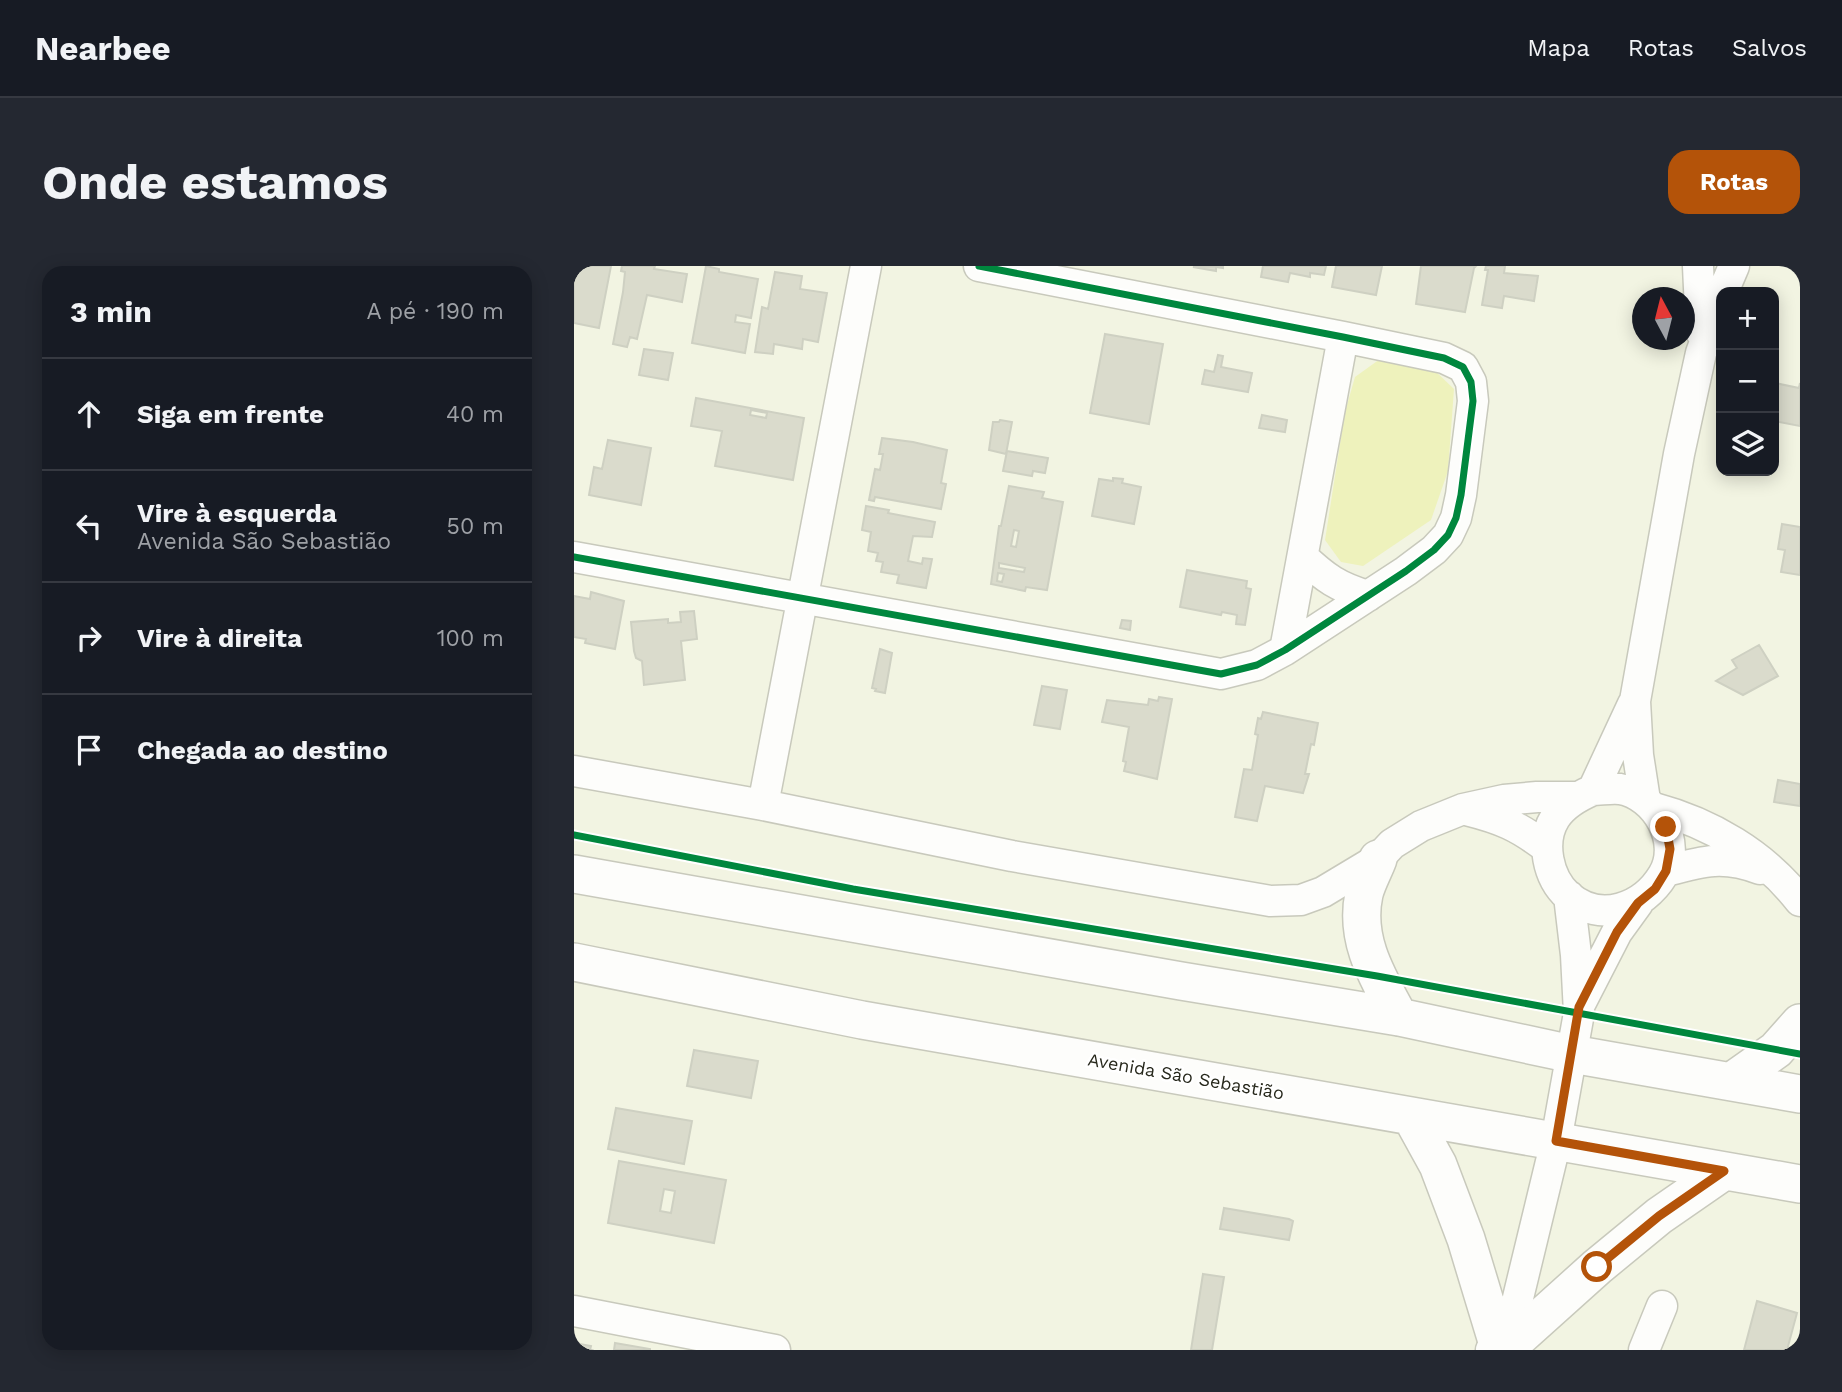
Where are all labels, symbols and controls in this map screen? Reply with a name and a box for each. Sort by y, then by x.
text: Nearbee [35,29,171,68]
text: Mapa [1527,34,1590,62]
text: Rotas [1628,34,1694,62]
text: Salvos [1732,34,1807,62]
button: Rotas [1668,150,1800,214]
text: Onde estamos [42,153,388,211]
north arrow [1632,287,1695,350]
map controls [1716,287,1779,476]
button: + [1716,287,1779,350]
text: 3 min [70,294,152,329]
text: A pé · 190 m [367,298,504,325]
button: − [1716,350,1779,413]
icon: ahead [70,395,108,433]
text: Siga em frente [137,399,324,429]
text: 40 m [446,401,504,428]
button: layers [1716,413,1779,476]
text: Vire à esquerda [137,498,337,528]
icon: left [70,507,108,545]
text: 50 m [447,513,504,540]
text: Avenida São Sebastião [137,528,391,555]
icon: right [70,619,108,657]
text: Vire à direita [137,623,302,653]
text: 100 m [437,625,504,652]
icon: arrive [70,731,108,769]
text: Chegada ao destino [137,735,388,765]
route end [1650,811,1681,842]
street label: Avenida São Sebastião [1086,1048,1286,1104]
route start [1581,1251,1612,1282]

